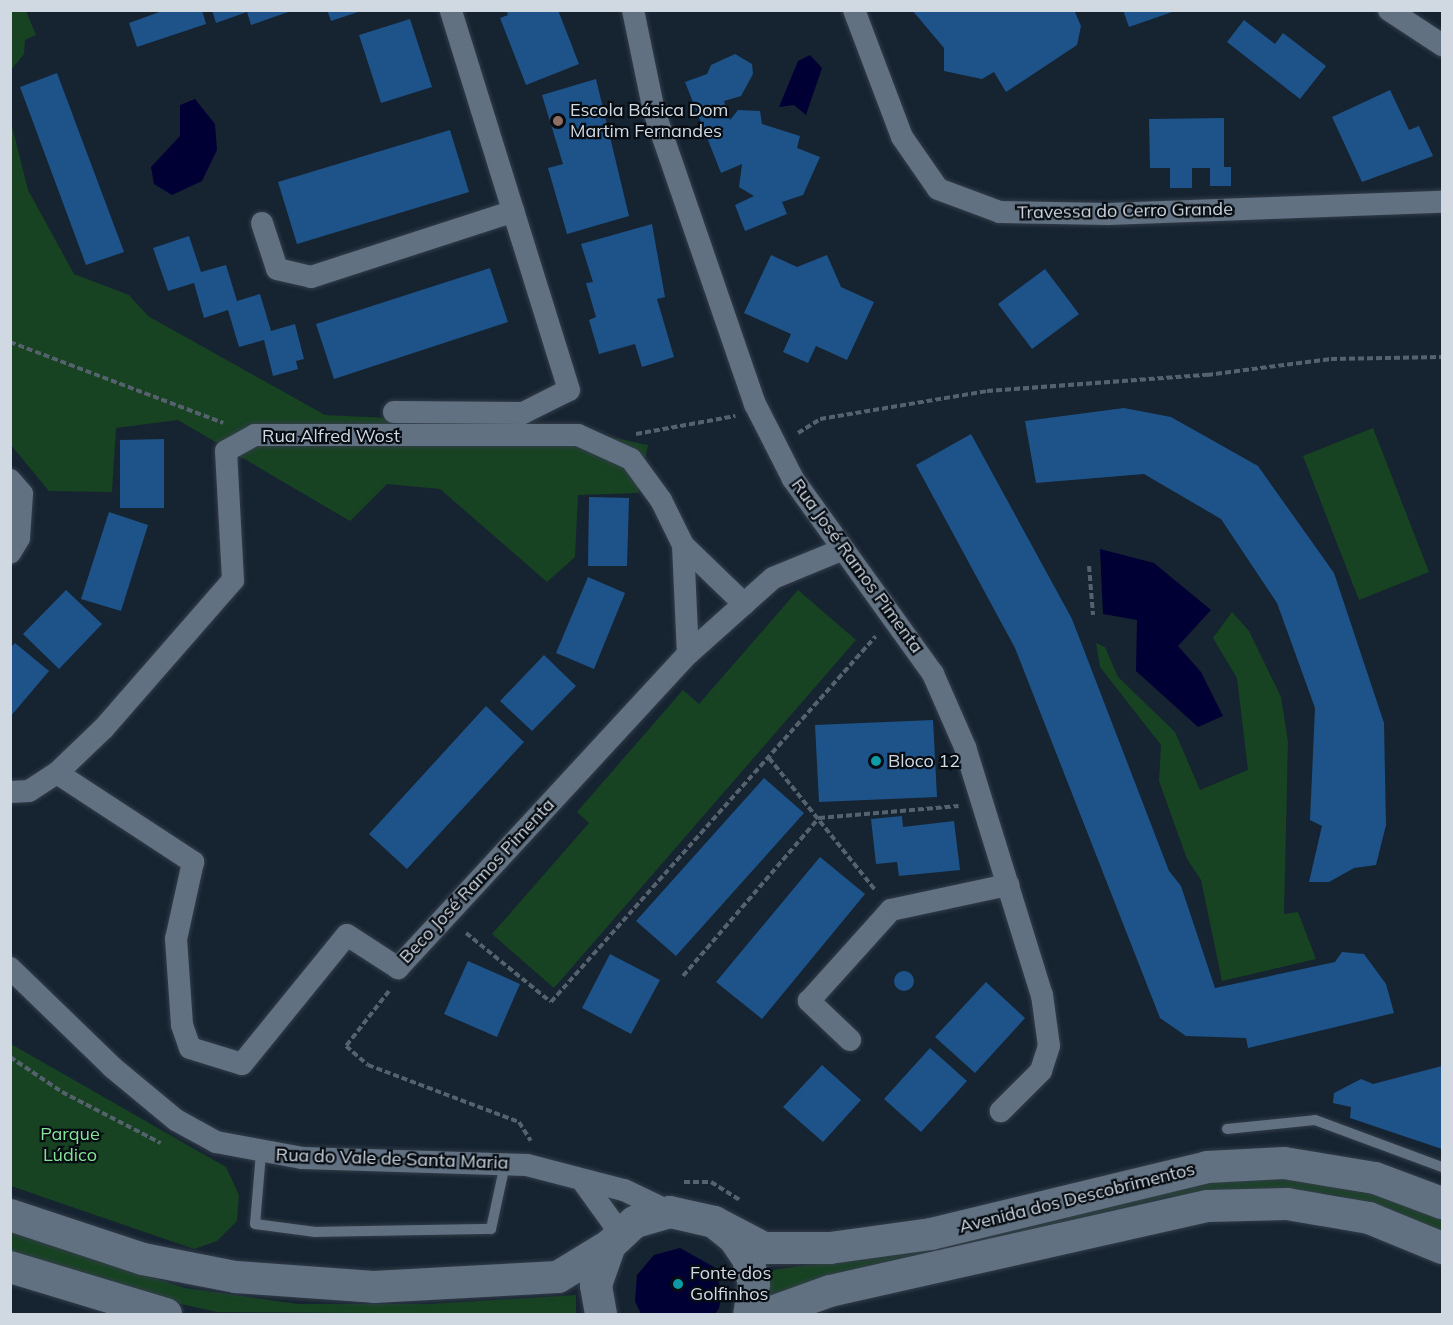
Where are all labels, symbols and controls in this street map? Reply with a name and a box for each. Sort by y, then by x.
place label: Escola Básica Dom Martim Fernandes [570,100,728,142]
marker: Escola Básica Dom Martim Fernandes [551,114,565,128]
street label: Travessa do Cerro Grande [1017,198,1233,224]
street label: Rua Alfred Wost [262,425,400,447]
street label: Rua José Ramos Pimenta [787,475,927,657]
place label: Bloco 12 [888,750,960,772]
marker: Bloco 12 [869,754,883,768]
street label: Beco José Ramos Pimenta [395,794,559,968]
park label: Parque Lúdico [40,1124,100,1166]
street label: Rua do Vale de Santa Maria [275,1144,509,1174]
street label: Avenida dos Descobrimentos [957,1158,1197,1238]
place label: Fonte dos Golfinhos [690,1263,771,1306]
marker: Fonte dos Golfinhos [671,1277,685,1291]

